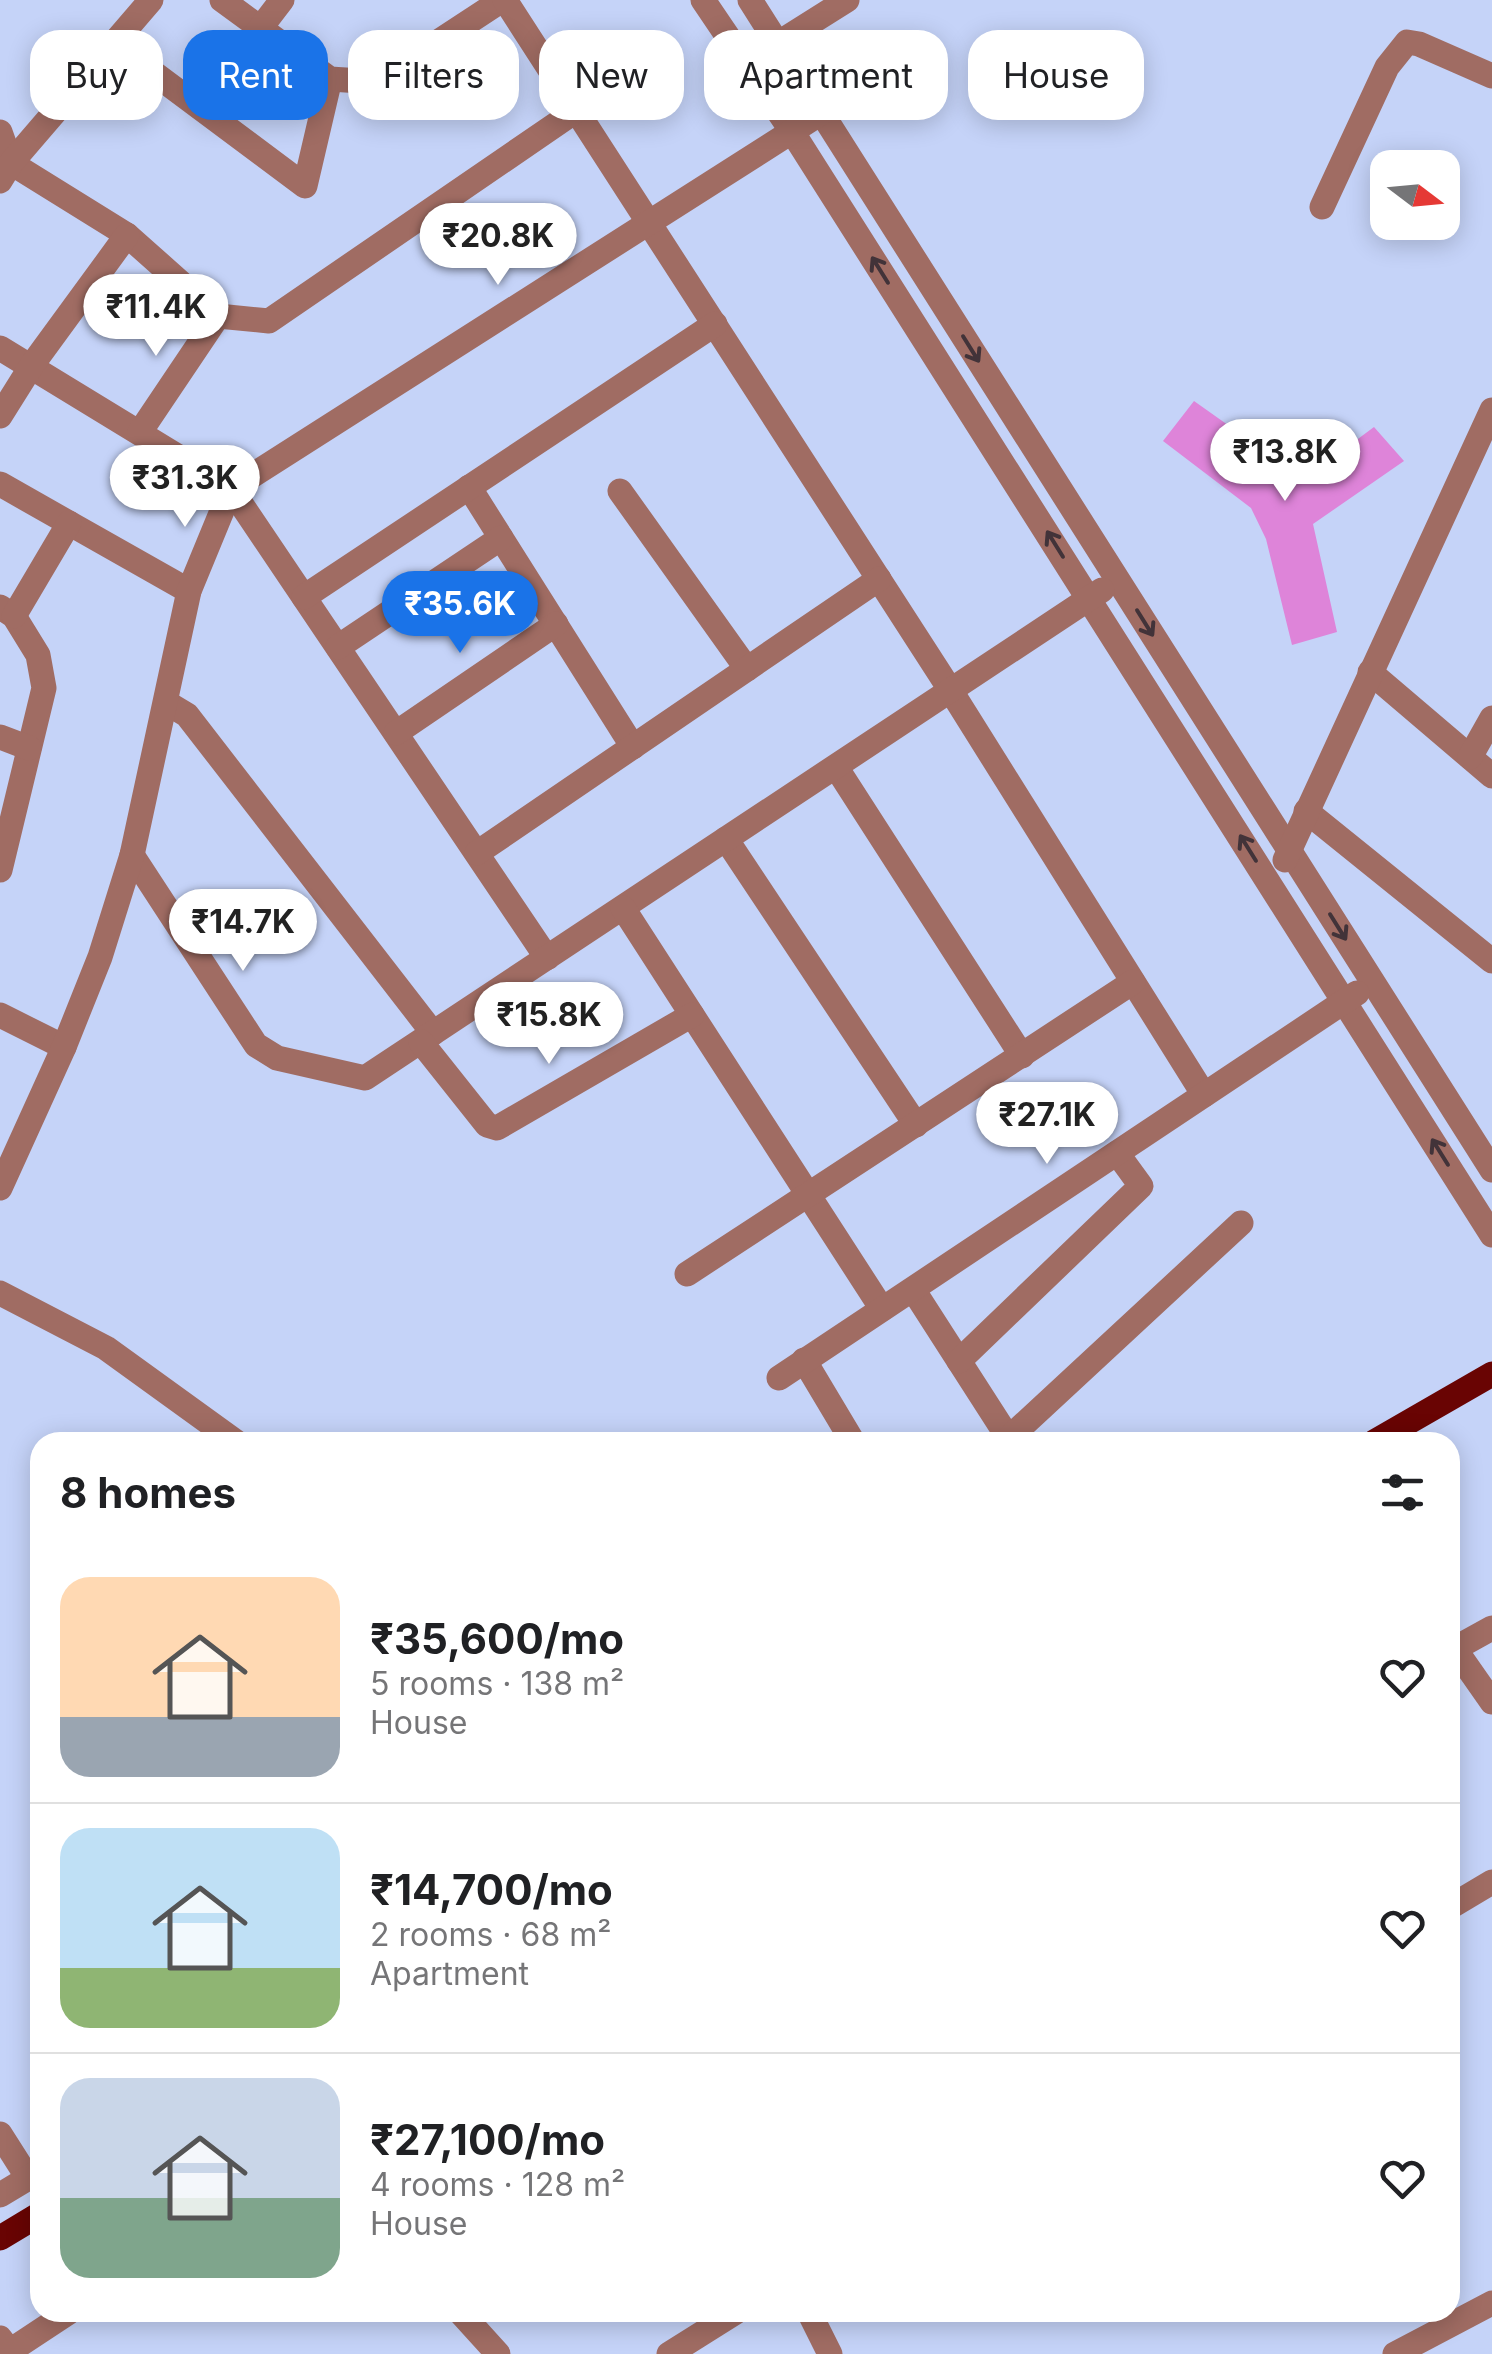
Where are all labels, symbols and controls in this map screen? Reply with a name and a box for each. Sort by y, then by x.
chip: Buy [30,30,163,120]
chip: Rent [183,30,328,120]
chip: Filters [348,30,519,120]
chip: New [539,30,684,120]
chip: Apartment [704,30,948,120]
chip: House [968,30,1144,120]
north arrow [1370,150,1460,240]
map controls [1370,150,1460,240]
pin: ₹20.8K [417,203,579,288]
text: ₹20.8K [442,216,554,255]
one-way arrow [870,256,891,285]
pin: ₹11.4K [75,274,237,359]
text: ₹11.4K [105,287,207,326]
one-way arrow [960,334,981,363]
pin: ₹13.8K [1204,419,1366,504]
text: ₹13.8K [1232,432,1338,471]
pin: ₹31.3K [104,445,266,530]
text: ₹31.3K [132,458,238,497]
one-way arrow [1044,531,1065,559]
pin: ₹35.6K [379,571,541,656]
text: ₹35.6K [404,584,516,623]
one-way arrow [1135,608,1156,637]
one-way arrow [1238,834,1258,863]
pin: ₹14.7K [162,889,324,974]
text: ₹14.7K [191,902,295,941]
one-way arrow [1328,912,1349,941]
pin: ₹15.8K [468,982,630,1067]
text: ₹15.8K [496,995,602,1034]
pin: ₹27.1K [966,1082,1128,1167]
text: ₹27.1K [998,1095,1096,1134]
one-way arrow [1430,1139,1451,1167]
icon: filters [1375,1465,1430,1520]
text: 8 homes [60,1467,236,1518]
text: ₹35,600/mo [370,1613,624,1664]
icon: home [140,1617,260,1737]
icon: heart [1375,1650,1430,1705]
text: 5 rooms · 138 m² [370,1664,624,1703]
text: House [370,1703,467,1742]
text: ₹14,700/mo [370,1864,613,1915]
icon: home [140,1868,260,1988]
icon: heart [1375,1901,1430,1956]
text: 2 rooms · 68 m² [370,1915,611,1954]
text: Apartment [370,1954,529,1993]
text: ₹27,100/mo [370,2114,605,2165]
icon: home [140,2118,260,2238]
icon: heart [1375,2151,1430,2206]
text: 4 rooms · 128 m² [370,2165,625,2204]
text: House [370,2204,467,2243]

